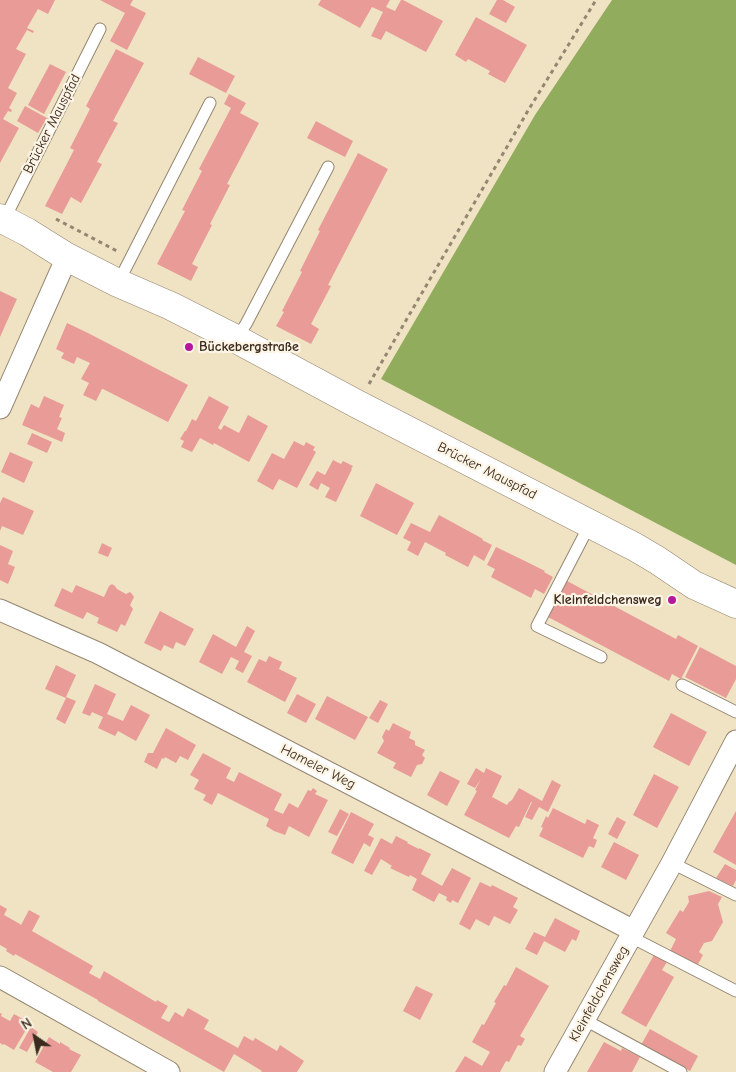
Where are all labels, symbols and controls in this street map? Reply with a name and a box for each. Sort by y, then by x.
street label: Brücker Mauspfad [20,71,84,177]
place label: Bückebergstraße [199,339,299,355]
marker: Bückebergstraße [183,341,195,353]
street label: Brücker Mauspfad [434,439,540,503]
place label: Kleinfeldchensweg [554,592,662,608]
marker: Kleinfeldchensweg [666,594,678,606]
street label: Hameler Weg [278,741,358,793]
street label: Kleinfeldchensweg [566,943,632,1045]
north arrow [10,1012,60,1062]
text: N [18,1014,35,1034]

